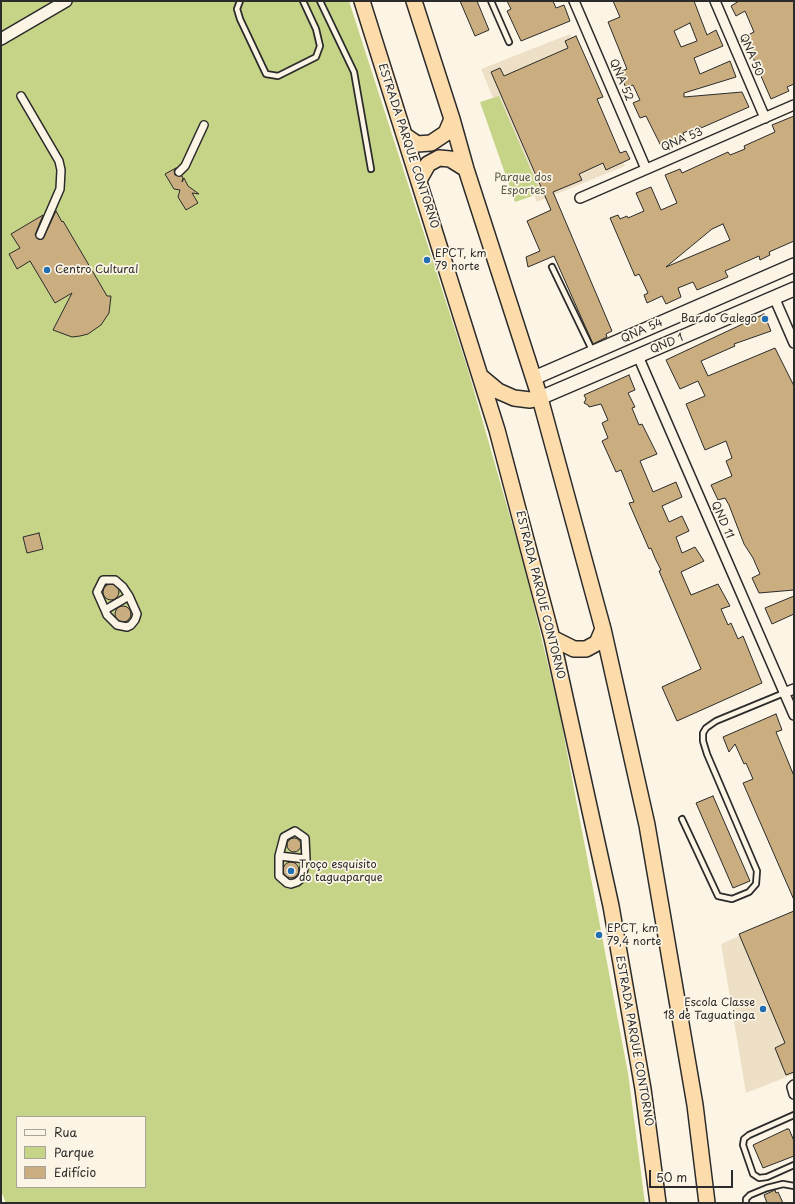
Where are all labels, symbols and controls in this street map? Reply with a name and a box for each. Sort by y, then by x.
street label: QNA 50 [736,32,766,78]
street label: QNA 52 [606,57,636,103]
street label: ESTRADA PARQUE CONTORNO [375,62,441,230]
street label: QNA 53 [659,125,705,155]
park label: Parque dos Esportes [494,171,552,197]
place label: EPCT, km 79 norte [435,247,486,273]
marker: EPCT, km 79 norte [422,255,432,265]
place label: Centro Cultural [55,263,138,277]
marker: Centro Cultural [42,265,52,275]
place label: Bar do Galego [681,312,757,326]
marker: Bar do Galego [760,314,770,324]
street label: QNA 54 [619,316,665,346]
street label: QND 1 [648,331,686,357]
street label: QND 11 [708,499,736,541]
street label: ESTRADA PARQUE CONTORNO [513,509,567,681]
place label: Troço esquisito do taguaparque [299,858,383,884]
marker: Troço esquisito do taguaparque [286,866,296,876]
place label: EPCT, km 79,4 norte [607,922,661,948]
marker: EPCT, km 79,4 norte [594,930,604,940]
street label: ESTRADA PARQUE CONTORNO [612,955,656,1127]
place label: Escola Classe 18 de Taguatinga [663,996,755,1022]
marker: Escola Classe 18 de Taguatinga [758,1004,768,1014]
legend [16,1116,146,1188]
text: Rua [54,1123,77,1141]
text: Parque [54,1143,94,1161]
scale bar [651,1162,735,1188]
text: Edifício [54,1163,96,1181]
text: 50 m [656,1168,687,1186]

